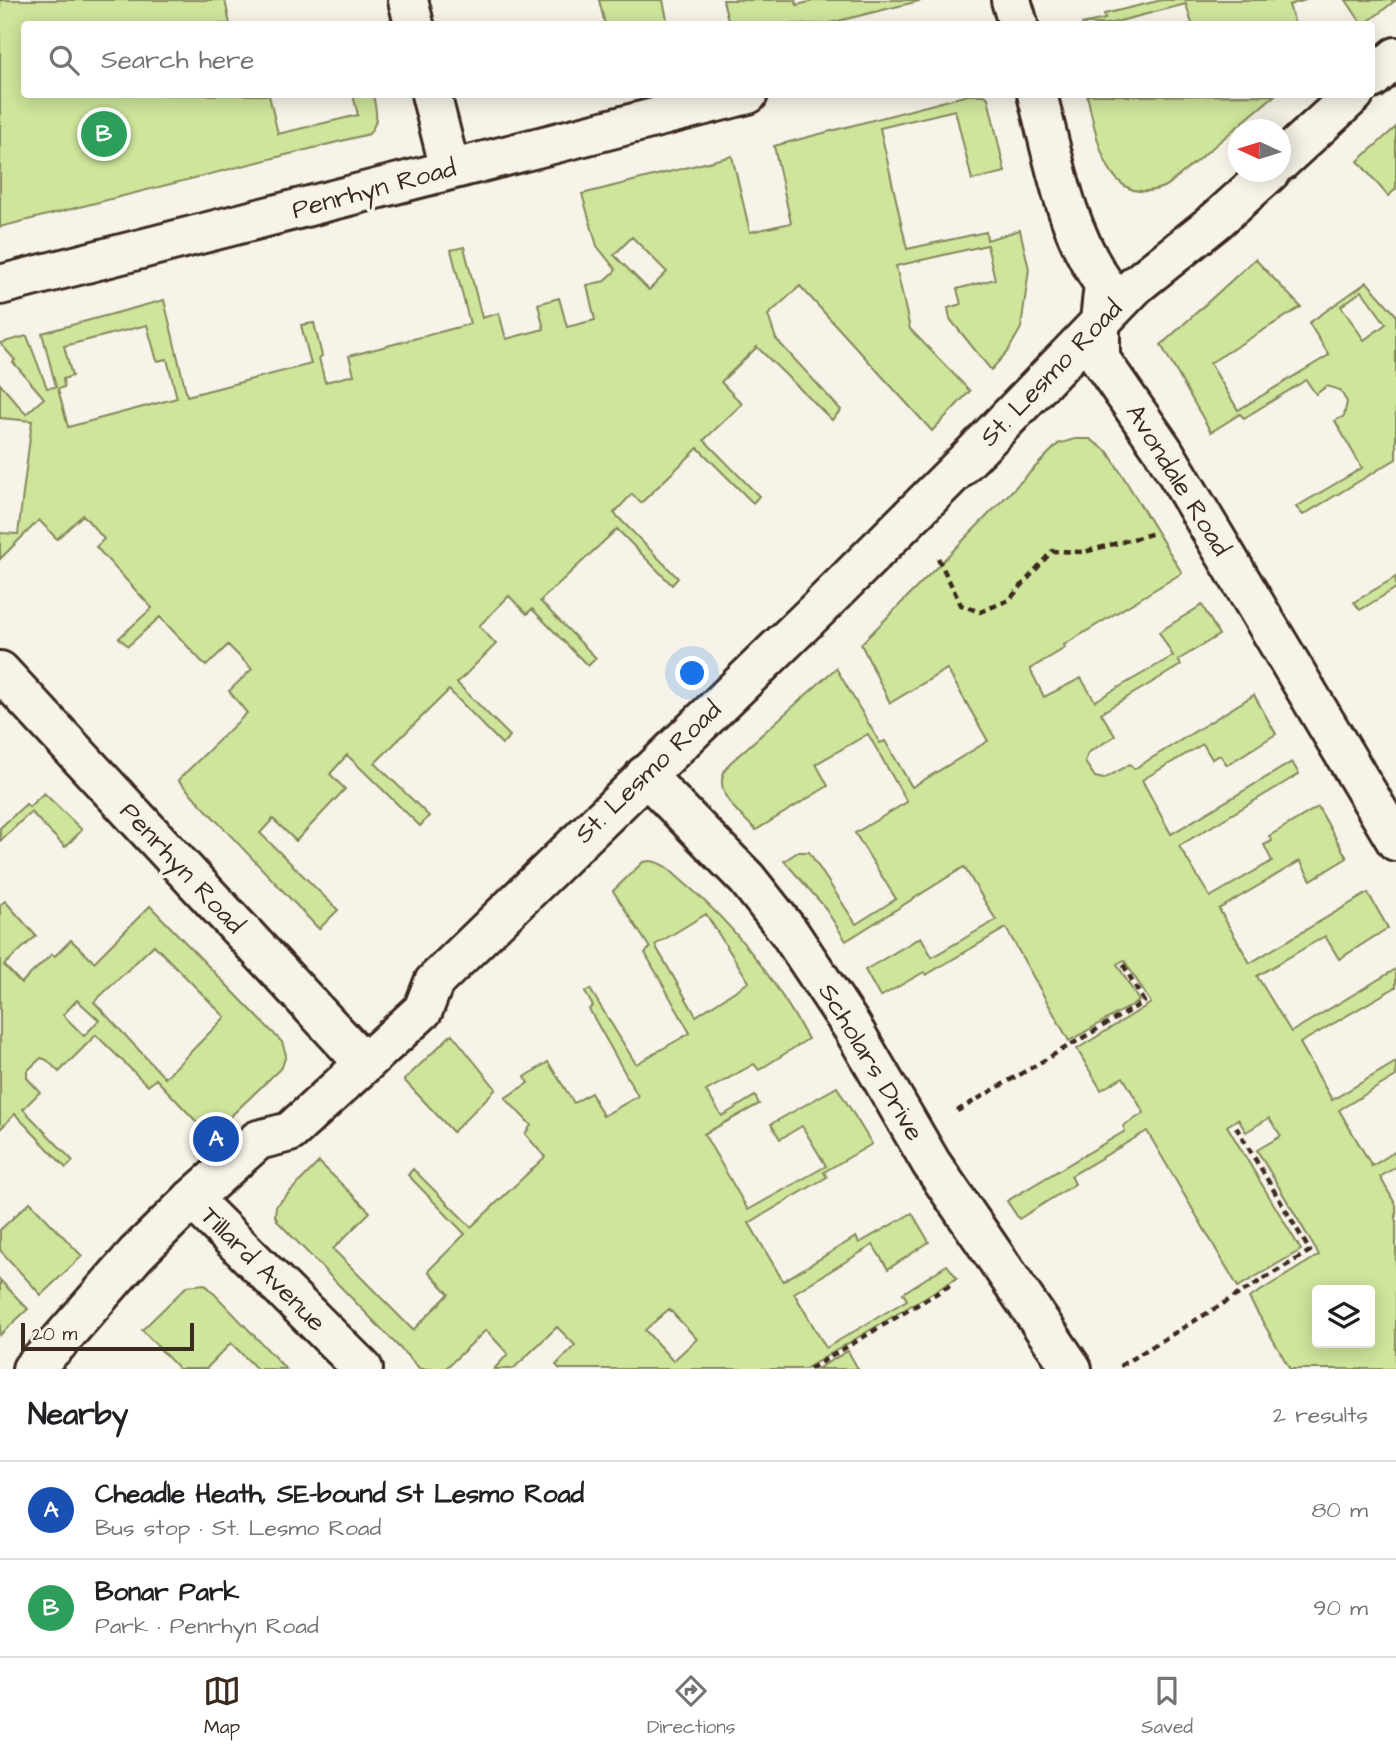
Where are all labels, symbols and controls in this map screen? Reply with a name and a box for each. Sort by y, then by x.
search box [21,21,1375,98]
icon: search [45,41,83,79]
text: Search here [101,42,254,78]
pin: B [81,108,127,160]
north arrow [1228,119,1291,182]
street label: Penrhyn Road [288,150,460,230]
street label: St. Lesmo Road [972,292,1130,454]
street label: Avondale Road [1117,397,1239,563]
your location [675,656,709,690]
street label: St. Lesmo Road [567,693,729,851]
street label: Penrhyn Road [110,794,253,943]
street label: Scholars Drive [810,976,932,1148]
pin: A [193,1113,239,1165]
street label: Tillard Avenue [192,1198,334,1340]
map controls [1312,1285,1375,1348]
button: layers [1312,1285,1375,1348]
scale bar [21,1320,194,1352]
text: 20 m [32,1321,77,1348]
text: Nearby [28,1394,128,1436]
text: 2 results [1273,1399,1368,1431]
text: Cheadle Heath, SE-bound St Lesmo Road [95,1476,584,1512]
text: A [44,1494,58,1526]
text: 80 m [1311,1494,1368,1526]
text: Bus stop · St. Lesmo Road [95,1512,381,1544]
text: Bonar Park [95,1574,239,1610]
text: B [43,1592,59,1624]
text: 90 m [1313,1592,1368,1624]
text: Park · Penrhyn Road [95,1610,319,1642]
tab: Map [203,1672,241,1741]
tab: Directions [647,1672,735,1741]
tab: Saved [1141,1672,1193,1741]

